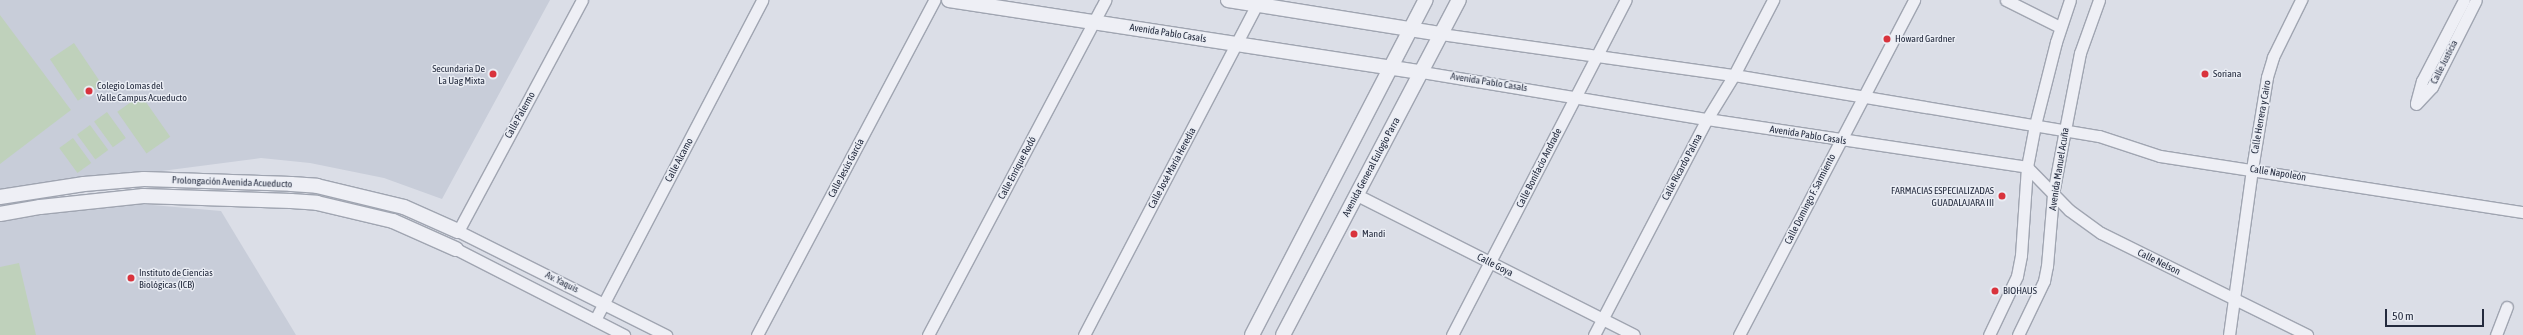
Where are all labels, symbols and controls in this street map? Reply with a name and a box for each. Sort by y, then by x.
street label: Avenida Pablo Casals [1129,21,1207,45]
place label: Howard Gardner [1895,33,1955,45]
marker: Howard Gardner [1882,34,1892,44]
street label: Calle Justicia [2428,38,2460,86]
place label: Secundaria De La Uag Mixta [432,62,485,86]
place label: Soriana [2213,68,2241,80]
marker: Secundaria De La Uag Mixta [488,69,498,79]
marker: Soriana [2200,69,2210,79]
street label: Avenida Pablo Casals [1450,70,1528,94]
place label: Colegio Lomas del Valle Campus Acueducto [97,79,187,102]
street label: Calle Herrera y Cairo [2249,79,2273,155]
marker: Colegio Lomas del Valle Campus Acueducto [84,86,94,96]
street label: Calle Palermo [502,90,538,140]
street label: Avenida General Eulogio Parra [1340,115,1402,219]
street label: Avenida Pablo Casals [1769,123,1847,147]
street label: Calle José María Heredia [1146,126,1198,210]
street label: Calle Bonifacio Andrade [1514,126,1564,210]
street label: Avenida Manuel Acuña [2047,127,2071,211]
street label: Calle Ricardo Palma [1659,132,1705,202]
street label: Calle Enrique Rodó [995,135,1039,201]
street label: Calle Alcamo [662,136,696,184]
street label: Calle Jesús García [825,137,867,199]
street label: Calle Domingo F. Sarmiento [1782,152,1838,246]
street label: Calle Napoleón [2249,163,2307,183]
street label: Prolongación Avenida Acueducto [172,174,292,190]
place label: FARMACIAS ESPECIALIZADAS GUADALAJARA III [1891,184,1994,208]
marker: FARMACIAS ESPECIALIZADAS GUADALAJARA III [1997,191,2007,201]
place label: Mandi [1362,228,1385,240]
marker: Mandi [1349,229,1359,239]
street label: Calle Nelson [2136,246,2182,278]
street label: Calle Goya [1475,251,1515,279]
place label: Instituto de Ciencias Biológicas (ICB) [139,266,213,290]
street label: Av. Yaquis [543,269,581,295]
marker: Instituto de Ciencias Biológicas (ICB) [126,273,136,283]
place label: BIOHAUS [2003,285,2037,297]
marker: BIOHAUS [1990,286,2000,296]
scale bar [2387,301,2486,327]
text: 50 m [2392,309,2414,323]

